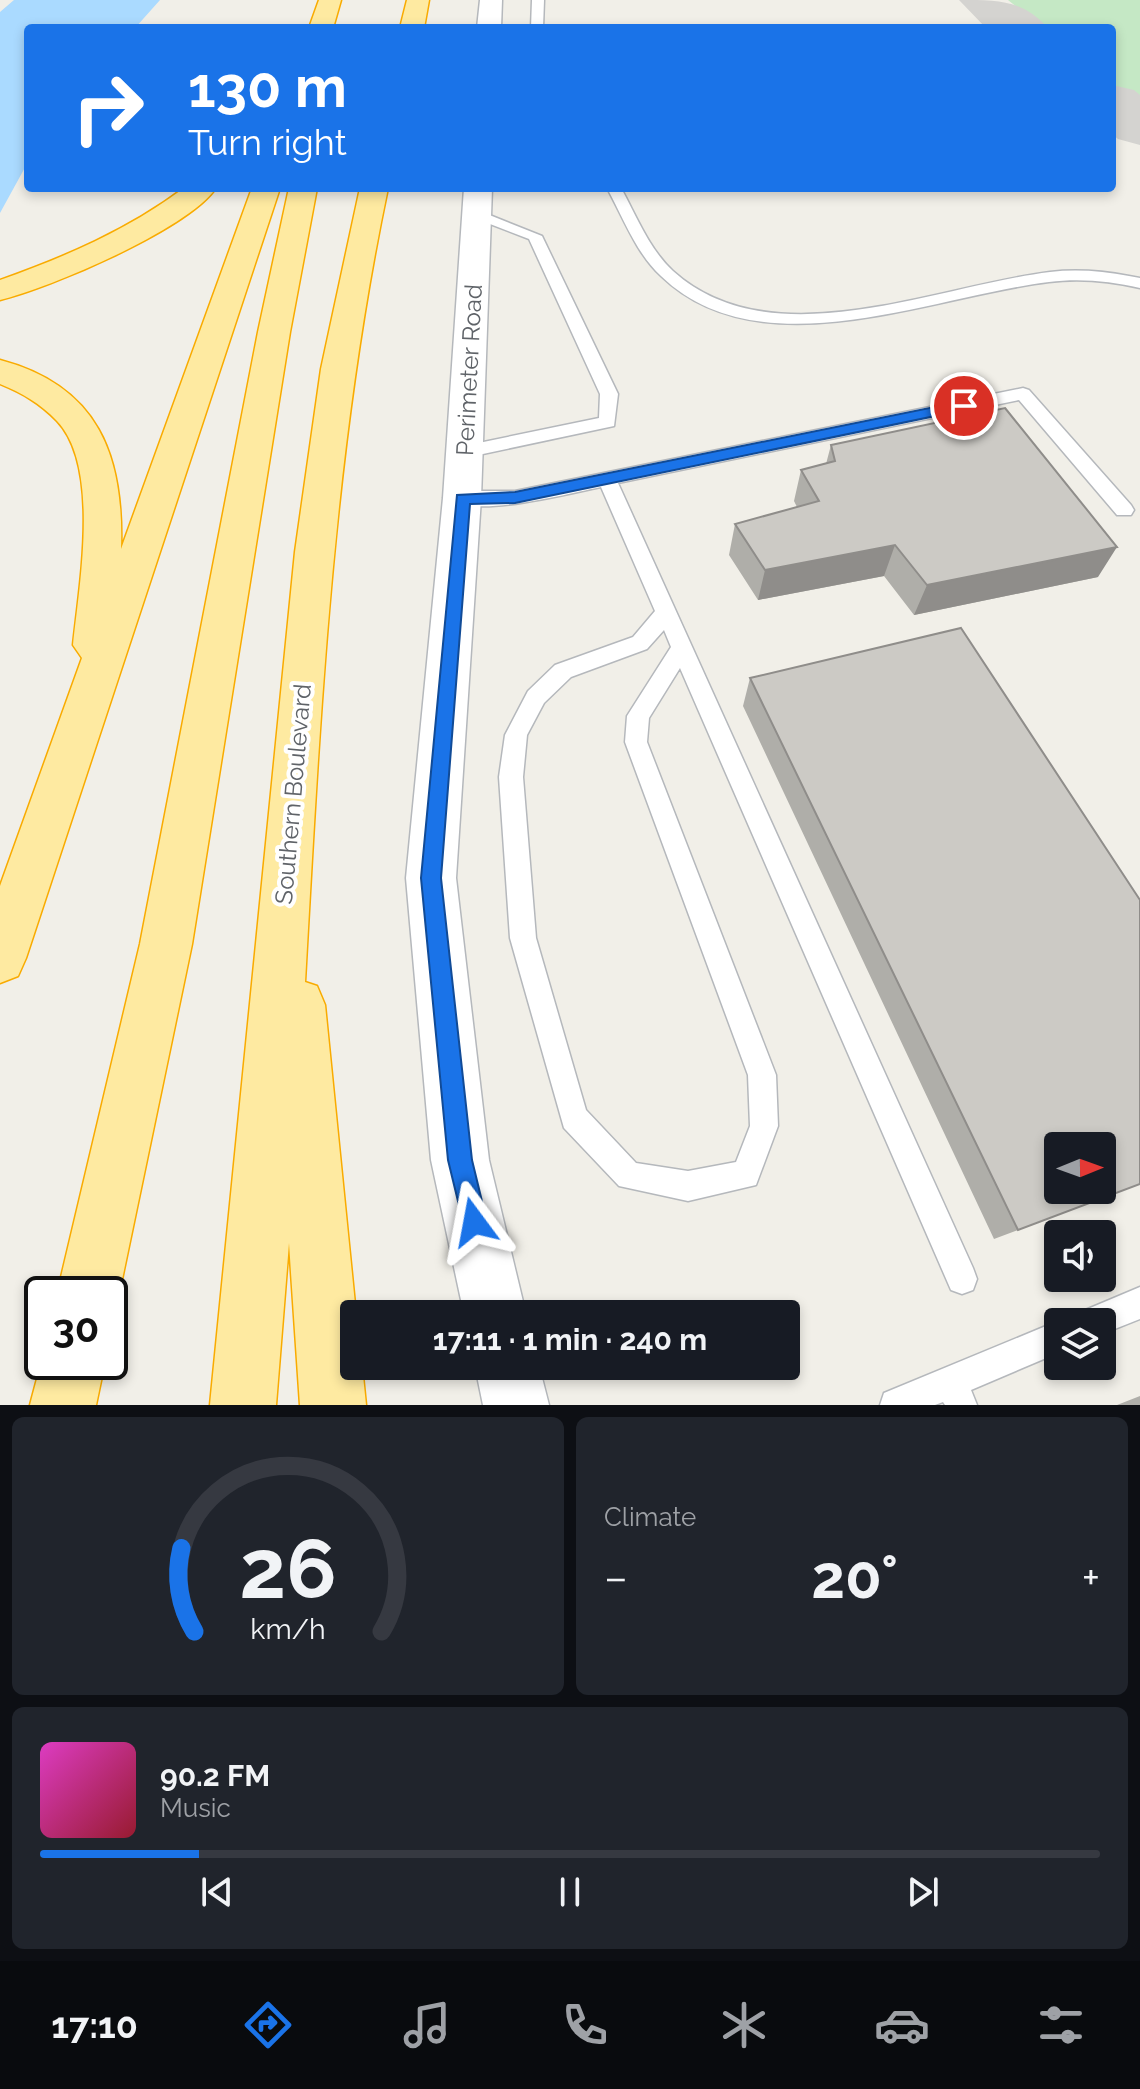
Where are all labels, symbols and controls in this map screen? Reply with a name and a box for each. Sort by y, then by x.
text: 130 m [188,54,347,120]
icon: right [56,56,160,160]
text: Turn right [188,121,347,163]
street label: Perimeter Road [450,283,488,457]
pin [930,372,998,440]
icon: arrive [942,384,986,428]
street label: Southern Boulevard [269,683,317,905]
north arrow [1044,1132,1116,1204]
map controls [1044,1132,1116,1380]
position arrow [432,1180,516,1264]
button: sound [1044,1220,1116,1292]
speed limit sign: 30 [24,1276,128,1380]
button: layers [1044,1308,1116,1380]
text: 17:11 · 1 min · 240 m [433,1322,707,1357]
text: Climate [604,1502,696,1532]
text: 26 [239,1520,337,1617]
text: 20° [811,1542,898,1612]
text: − [604,1552,628,1603]
text: + [1082,1552,1100,1603]
text: km/h [250,1612,326,1646]
text: 90.2 FM [160,1758,270,1793]
text: Music [160,1793,231,1823]
icon: previous [195,1870,239,1914]
icon: pause [548,1870,592,1914]
icon: next [901,1870,945,1914]
icon: directions [240,1997,296,2053]
icon: music [399,1997,455,2053]
icon: phone [557,1997,613,2053]
icon: climate [716,1997,772,2053]
icon: car [874,1997,930,2053]
icon: filters [1033,1997,1089,2053]
text: 17:10 [51,2004,138,2046]

